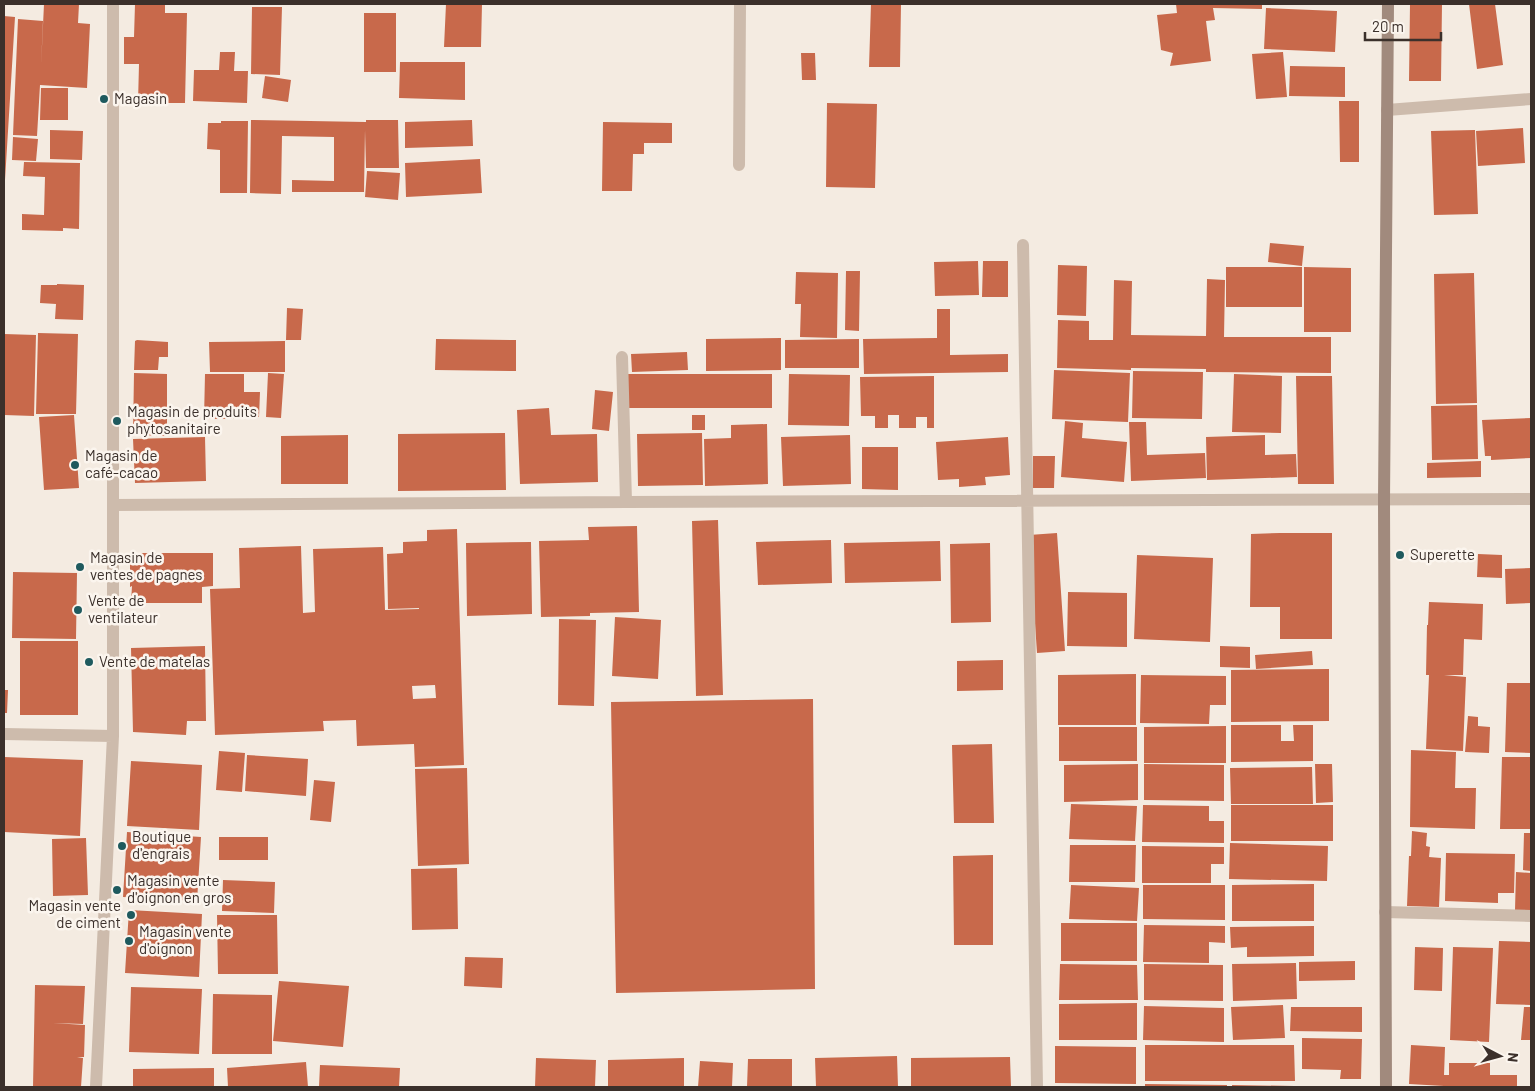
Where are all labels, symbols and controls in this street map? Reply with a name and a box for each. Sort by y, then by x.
scale bar [1365,10,1441,42]
text: 20 m [1372,17,1404,35]
place label: Magasin [114,89,167,107]
marker: Magasin [98,93,110,105]
place label: Magasin de produits phytosanitaire [127,402,257,437]
marker: Magasin de produits phytosanitaire [111,415,123,427]
place label: Magasin de café-cacao [85,446,158,481]
marker: Magasin de café-cacao [69,459,81,471]
place label: Superette [1410,545,1475,563]
place label: Magasin de ventes de pagnes [90,548,202,583]
marker: Superette [1394,549,1406,561]
marker: Magasin de ventes de pagnes [74,561,86,573]
place label: Vente de ventilateur [88,591,159,626]
marker: Vente de ventilateur [72,604,84,616]
place label: Vente de matelas [99,652,210,670]
marker: Vente de matelas [83,656,95,668]
place label: Boutique d'engrais [132,827,191,862]
marker: Boutique d'engrais [116,840,128,852]
place label: Magasin vente d'oignon en gros [127,871,232,906]
marker: Magasin vente d'oignon en gros [111,884,123,896]
place label: Magasin vente de ciment [29,896,121,931]
marker: Magasin vente de ciment [125,909,137,921]
place label: Magasin vente d'oignon [139,922,231,957]
marker: Magasin vente d'oignon [123,935,135,947]
north arrow [1475,1031,1525,1081]
text: N [1504,1052,1522,1063]

